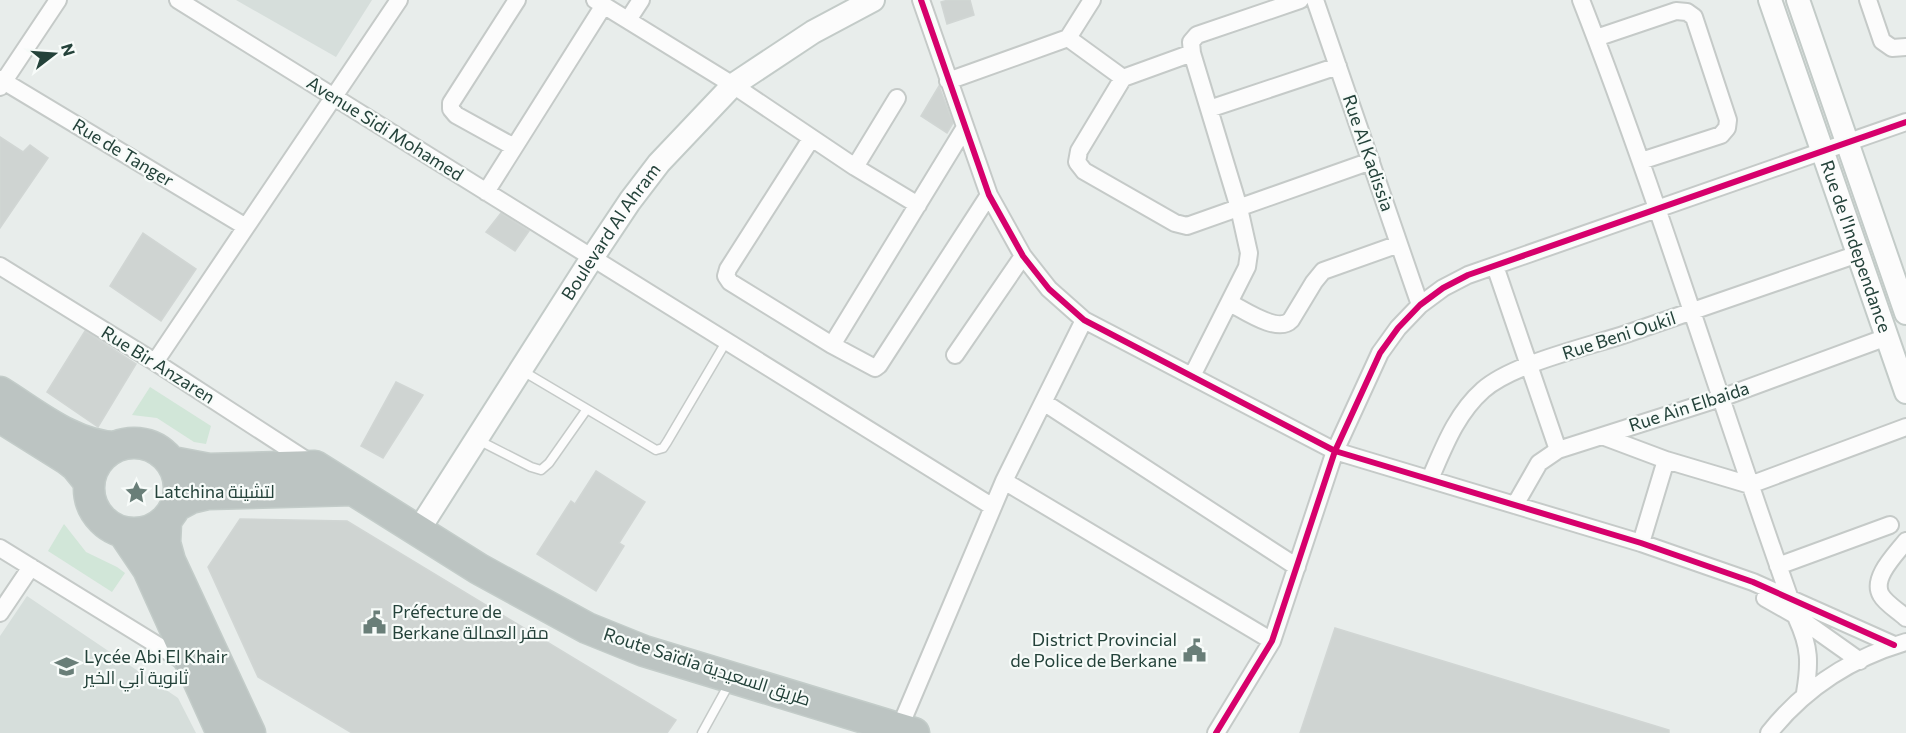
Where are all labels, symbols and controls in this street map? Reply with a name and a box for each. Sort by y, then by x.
north arrow [24,24,84,84]
text: N [58,41,80,58]
street label: Avenue Sidi Mohamed [303,71,468,185]
street label: Rue Al Kadissia [1339,91,1399,214]
street label: Rue de Tanger [69,113,178,191]
street label: Rue de l'Independance [1816,157,1897,335]
street label: Boulevard Al Ahram [556,159,665,304]
street label: Rue Beni Oukil [1559,306,1678,364]
street label: Rue Bir Anzaren [98,320,219,408]
street label: Rue Ain Elbaida [1626,376,1752,436]
place icon: Latchina لتشينة [123,479,149,505]
place label: Latchina لتشينة [154,480,275,502]
place label: Préfecture de Berkane مقر العمالة [392,600,549,644]
public building icon: Préfecture de Berkane مقر العمالة [361,609,387,635]
street label: Route Saïdia طريق السعيدية [600,622,814,712]
place label: District Provincial de Police de Berkane [1010,628,1177,671]
public building icon: District Provincial de Police de Berkane [1182,637,1208,663]
place label: Lycée Abi El Khair ثانوية آبي الخير [83,645,228,692]
school or university icon: Lycée Abi El Khair ثانوية آبي الخير [53,654,79,680]

